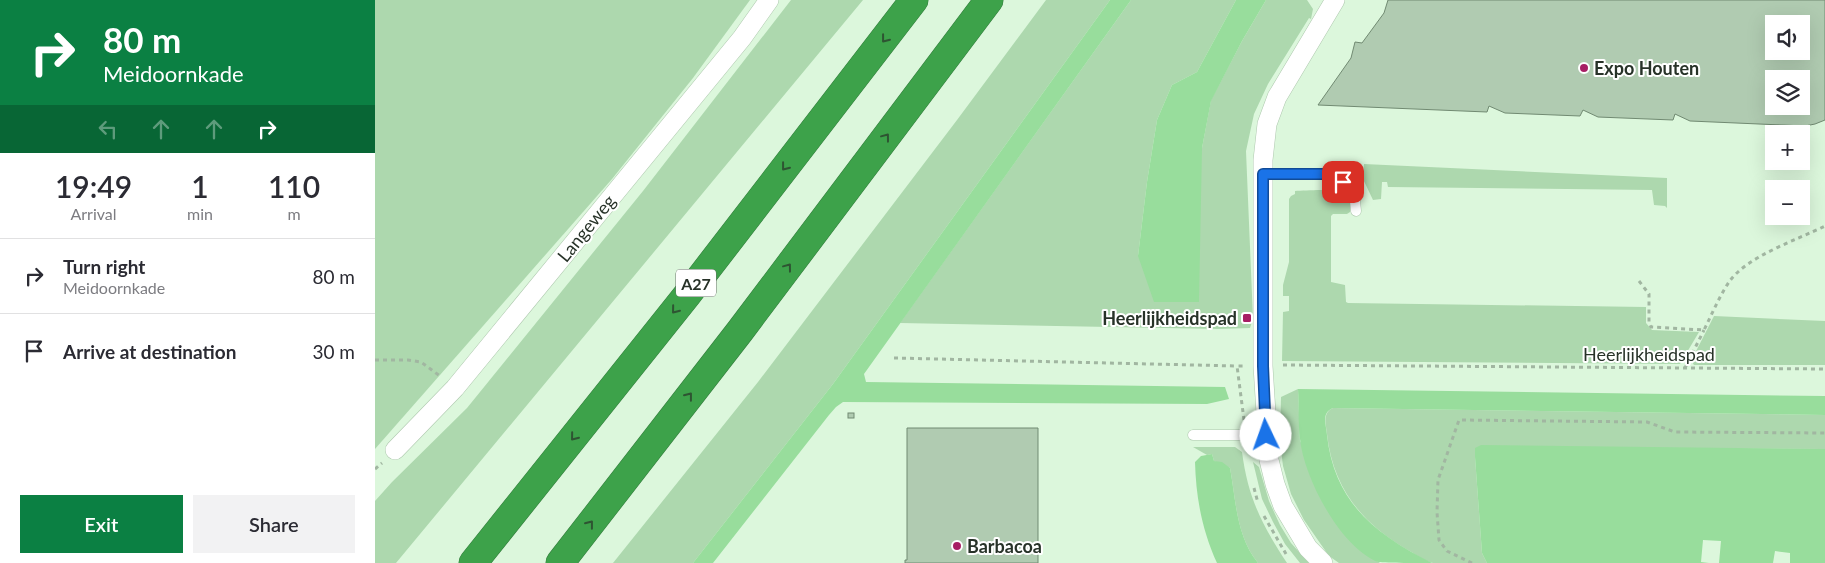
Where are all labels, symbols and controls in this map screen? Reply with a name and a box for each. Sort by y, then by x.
map controls [1765,15,1810,225]
button: sound [1765,15,1810,60]
text: 80 m [103,18,181,60]
icon: right [20,20,85,85]
one-way arrow [882,33,890,42]
place label: Expo Houten [1594,57,1699,79]
text: Meidoornkade [103,60,244,87]
marker: Expo Houten [1578,62,1590,74]
button: layers [1765,70,1810,115]
icon: left [94,115,122,143]
icon: ahead [147,115,175,143]
icon: ahead [200,115,228,143]
icon: right [253,115,281,143]
button: + [1765,125,1810,170]
one-way arrow [880,133,889,143]
one-way arrow [783,161,791,170]
pin [1322,161,1364,203]
text: 19:49 [55,168,132,204]
text: 1 [191,168,209,204]
text: 110 [268,168,320,204]
icon: arrive [1329,168,1357,196]
button: − [1765,180,1810,225]
street label: Langeweg [552,190,620,266]
text: Arrival [70,204,117,223]
text: min [187,204,213,223]
text: m [287,204,301,223]
text: Turn right [63,255,145,278]
icon: right [20,262,48,290]
one-way arrow [782,263,791,273]
text: 80 m [312,265,355,288]
road number: A27 [676,270,716,296]
text: Meidoornkade [63,278,165,297]
one-way arrow [672,304,681,313]
place label: Heerlijkheidspad [1102,307,1237,329]
marker: Heerlijkheidspad [1241,312,1253,324]
icon: arrive [20,337,48,365]
text: Arrive at destination [63,340,236,363]
text: 30 m [312,340,355,363]
street label: Heerlijkheidspad [1583,343,1715,365]
one-way arrow [683,392,692,402]
position arrow [1239,408,1291,460]
one-way arrow [571,431,579,440]
button: Exit [20,495,183,553]
button: Share [193,495,355,553]
one-way arrow [584,521,593,530]
place label: Barbacoa [967,535,1042,557]
marker: Barbacoa [951,540,963,552]

